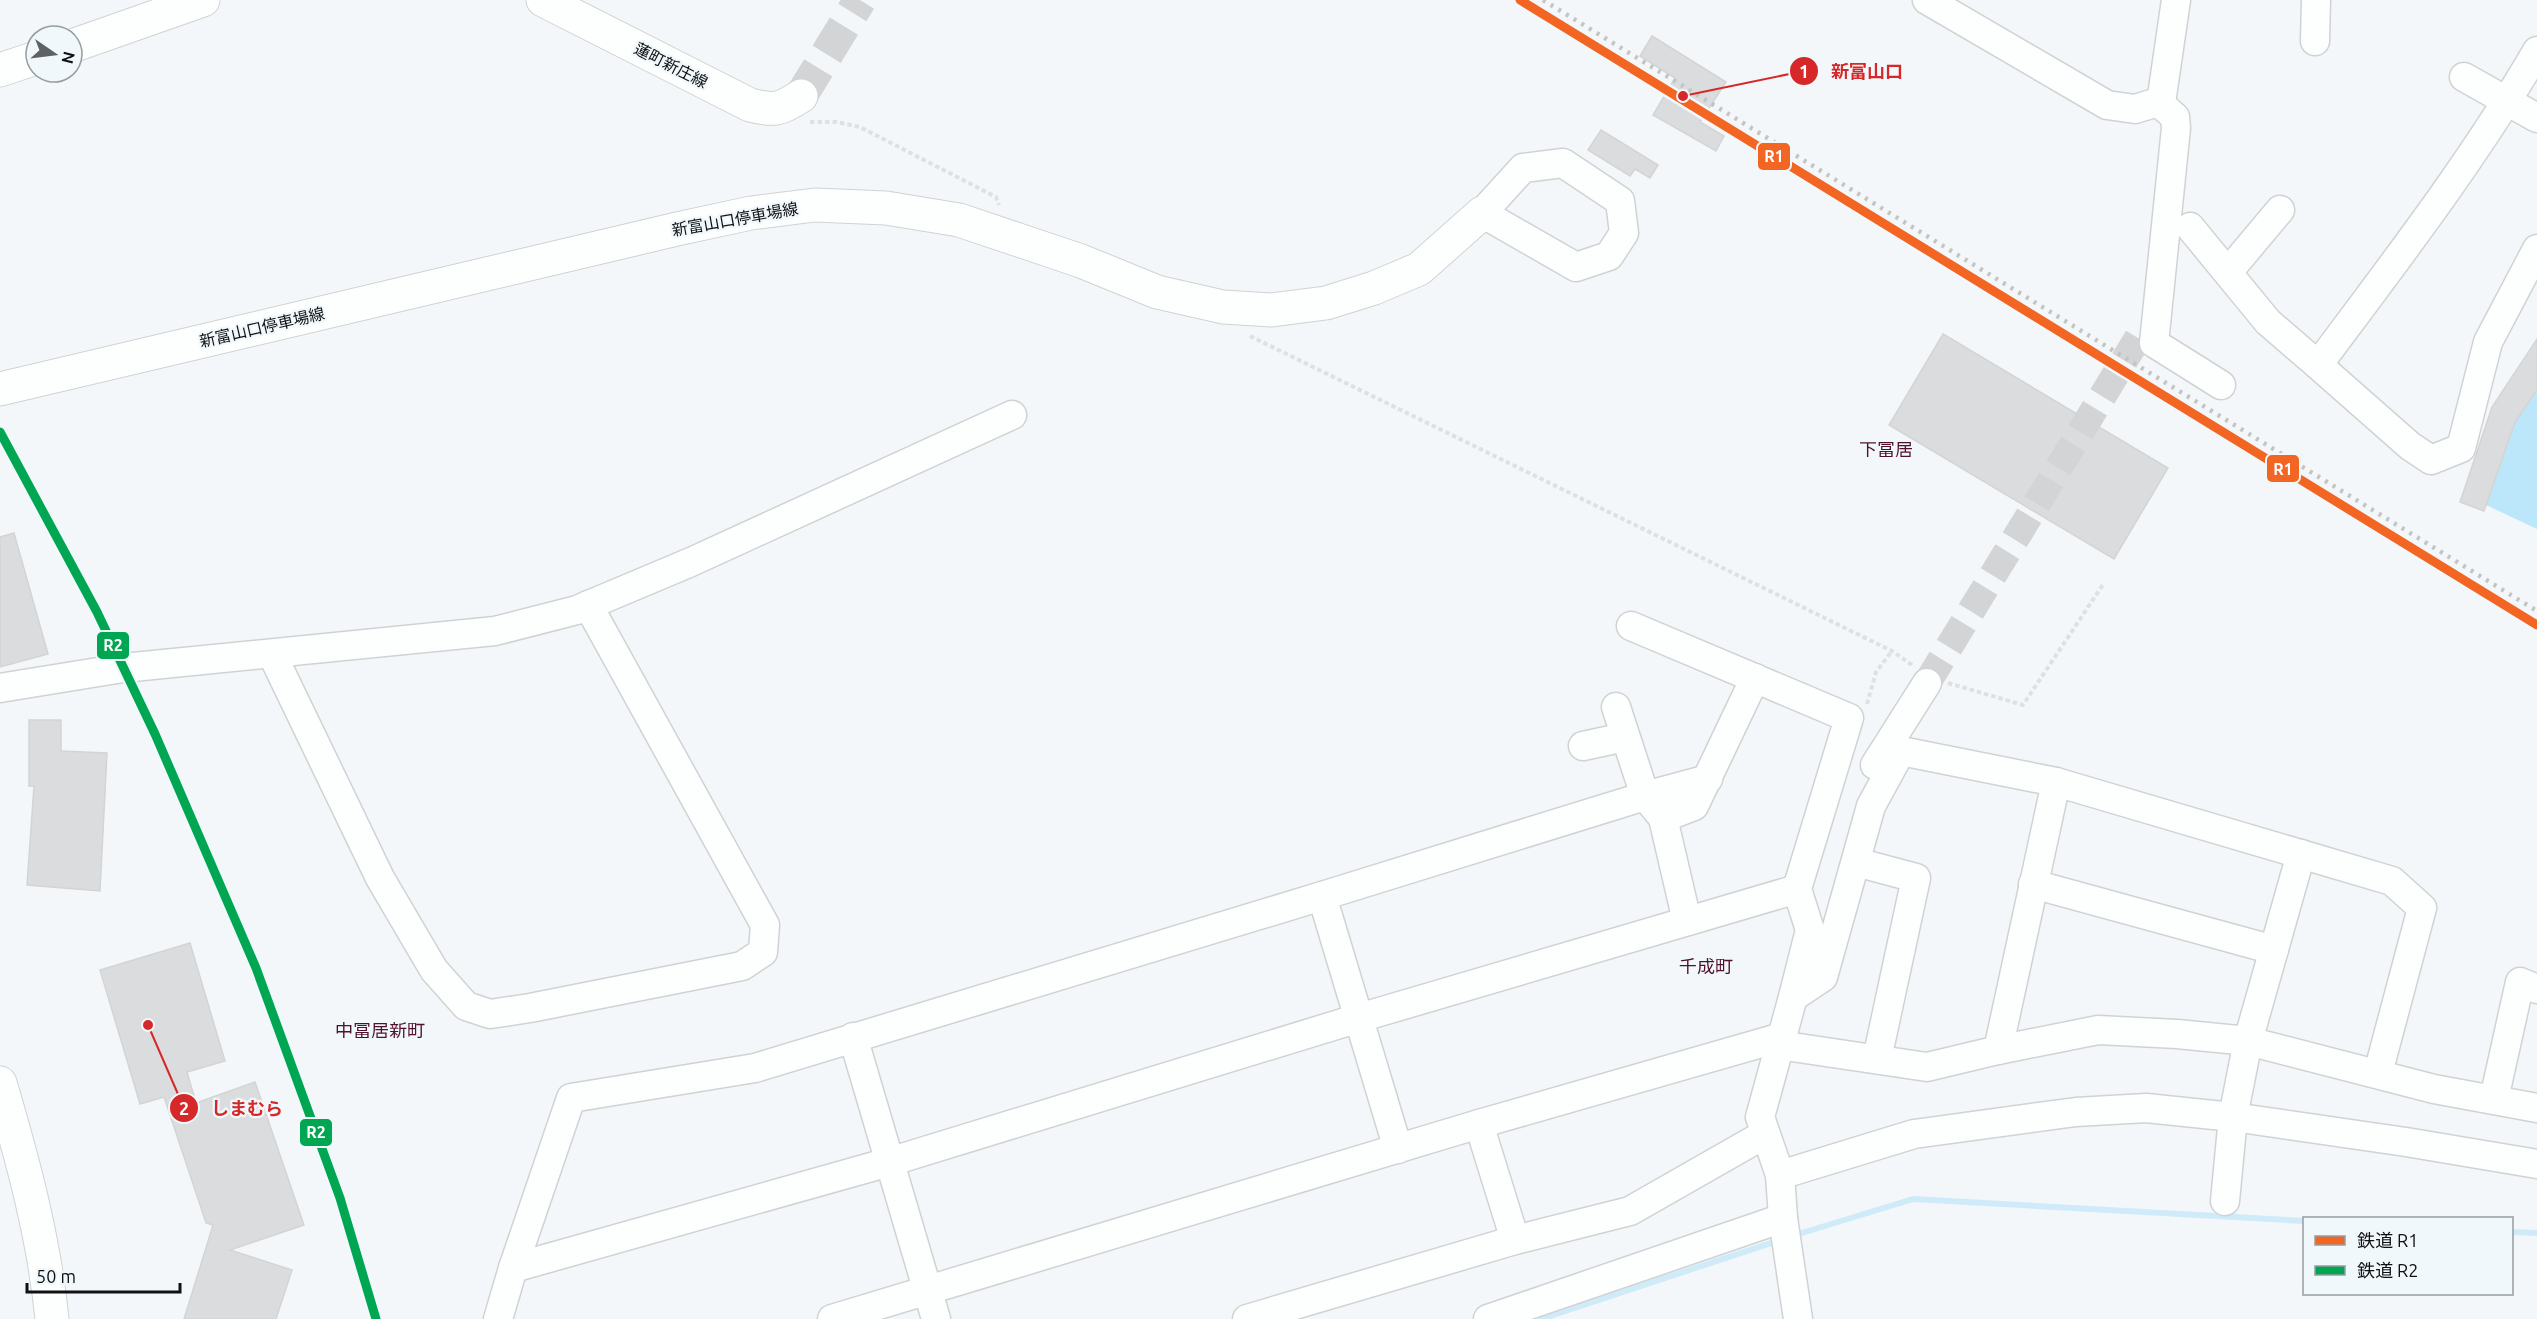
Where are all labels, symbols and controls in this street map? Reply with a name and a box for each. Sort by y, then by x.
north arrow [24,24,84,84]
street label: 蓮町新庄線 [631,39,711,91]
text: N [58,50,79,66]
callout: 新富山口 [1789,53,1915,89]
text: 1 [1799,61,1809,81]
text: 新富山口 [1831,61,1903,81]
line badge: R1 [1757,142,1791,171]
text: R1 [1764,147,1784,165]
street label: 新富山口停車場線 [670,199,800,239]
street label: 新富山口停車場線 [198,304,326,350]
district label: 下冨居 [1859,439,1913,459]
line badge: R1 [2266,454,2300,483]
text: R1 [2273,460,2293,478]
line badge: R2 [96,631,130,660]
text: R2 [103,636,123,654]
district label: 千成町 [1679,956,1733,976]
district label: 中冨居新町 [335,1020,425,1040]
callout: しまむら [169,1090,295,1126]
text: 2 [179,1098,189,1118]
text: しまむら [211,1098,283,1118]
line badge: R2 [299,1118,333,1147]
text: R2 [306,1123,326,1141]
legend [2303,1217,2513,1295]
text: 鉄道 R1 [2357,1230,2419,1250]
scale bar [27,1256,180,1294]
text: 鉄道 R2 [2357,1260,2419,1280]
text: 50 m [36,1266,76,1286]

